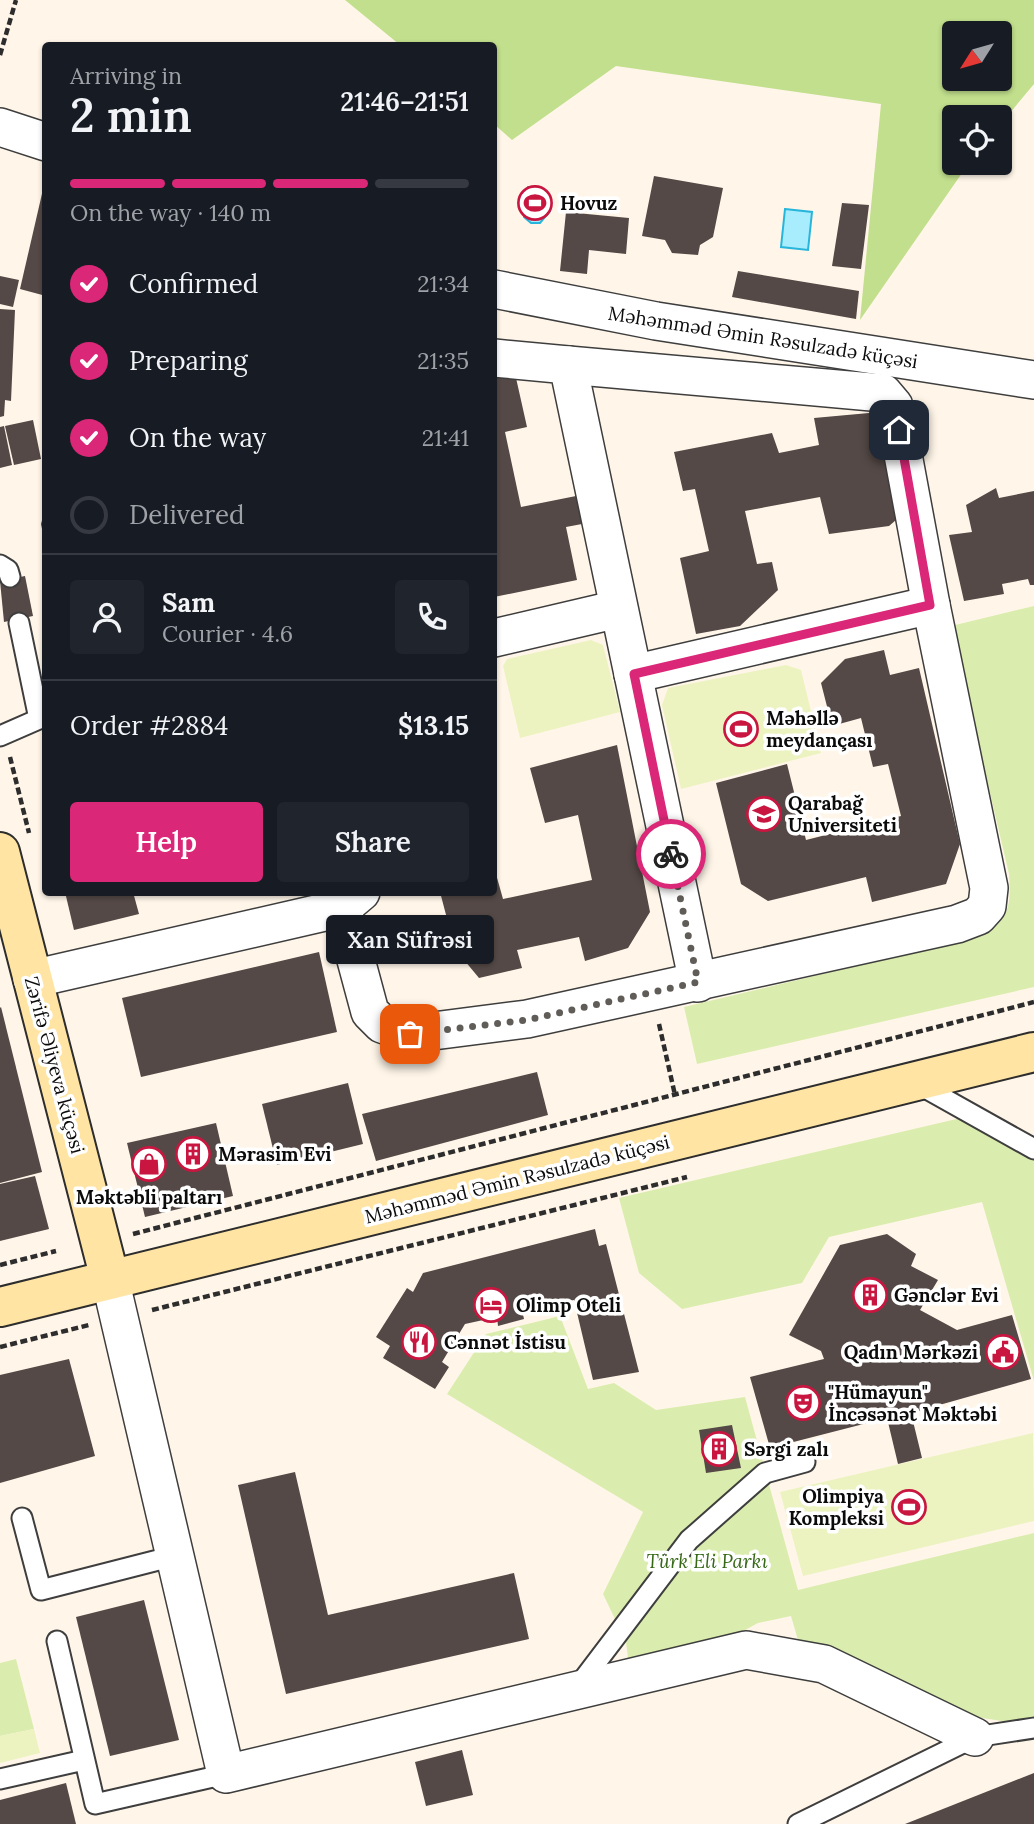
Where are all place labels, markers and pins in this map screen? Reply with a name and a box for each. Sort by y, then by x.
sports icon: Hovuz [516,184,554,222]
place label: Hovuz [560,191,617,215]
pin [869,400,929,460]
place label: Məhəllə meydançası [766,706,873,752]
sports icon: Məhəllə meydançası [722,710,760,748]
place label: Qarabağ Universiteti [788,791,897,837]
school or university icon: Qarabağ Universiteti [745,795,783,833]
callout: Xan Süfrəsi [326,915,494,964]
pin [380,1004,440,1064]
building icon: Mərasim Evi [174,1135,212,1173]
place label: Mərasim Evi [218,1142,332,1166]
shop icon: Məktəbli paltarı [130,1145,168,1183]
place label: Məktəbli paltarı [76,1185,222,1209]
building icon: Gənclər Evi [851,1276,889,1314]
place label: Gənclər Evi [894,1283,999,1307]
hotel icon: Olimp Oteli [472,1286,510,1324]
place label: Olimp Oteli [516,1293,621,1317]
restaurant icon: Cənnət İstisu [400,1323,438,1361]
place label: Cənnət İstisu [444,1330,566,1354]
public building icon: Qadın Mərkəzi [984,1333,1022,1371]
place label: Qadın Mərkəzi [844,1340,978,1364]
place label: "Hümayun" İncəsənət Məktəbi [828,1380,997,1426]
theatre icon: "Hümayun" İncəsənət Məktəbi [784,1384,822,1422]
building icon: Sərgi zalı [700,1430,738,1468]
place label: Sərgi zalı [744,1437,829,1461]
place label: Olimpiya Kompleksi [789,1484,884,1530]
sports icon: Olimpiya Kompleksi [890,1488,928,1526]

